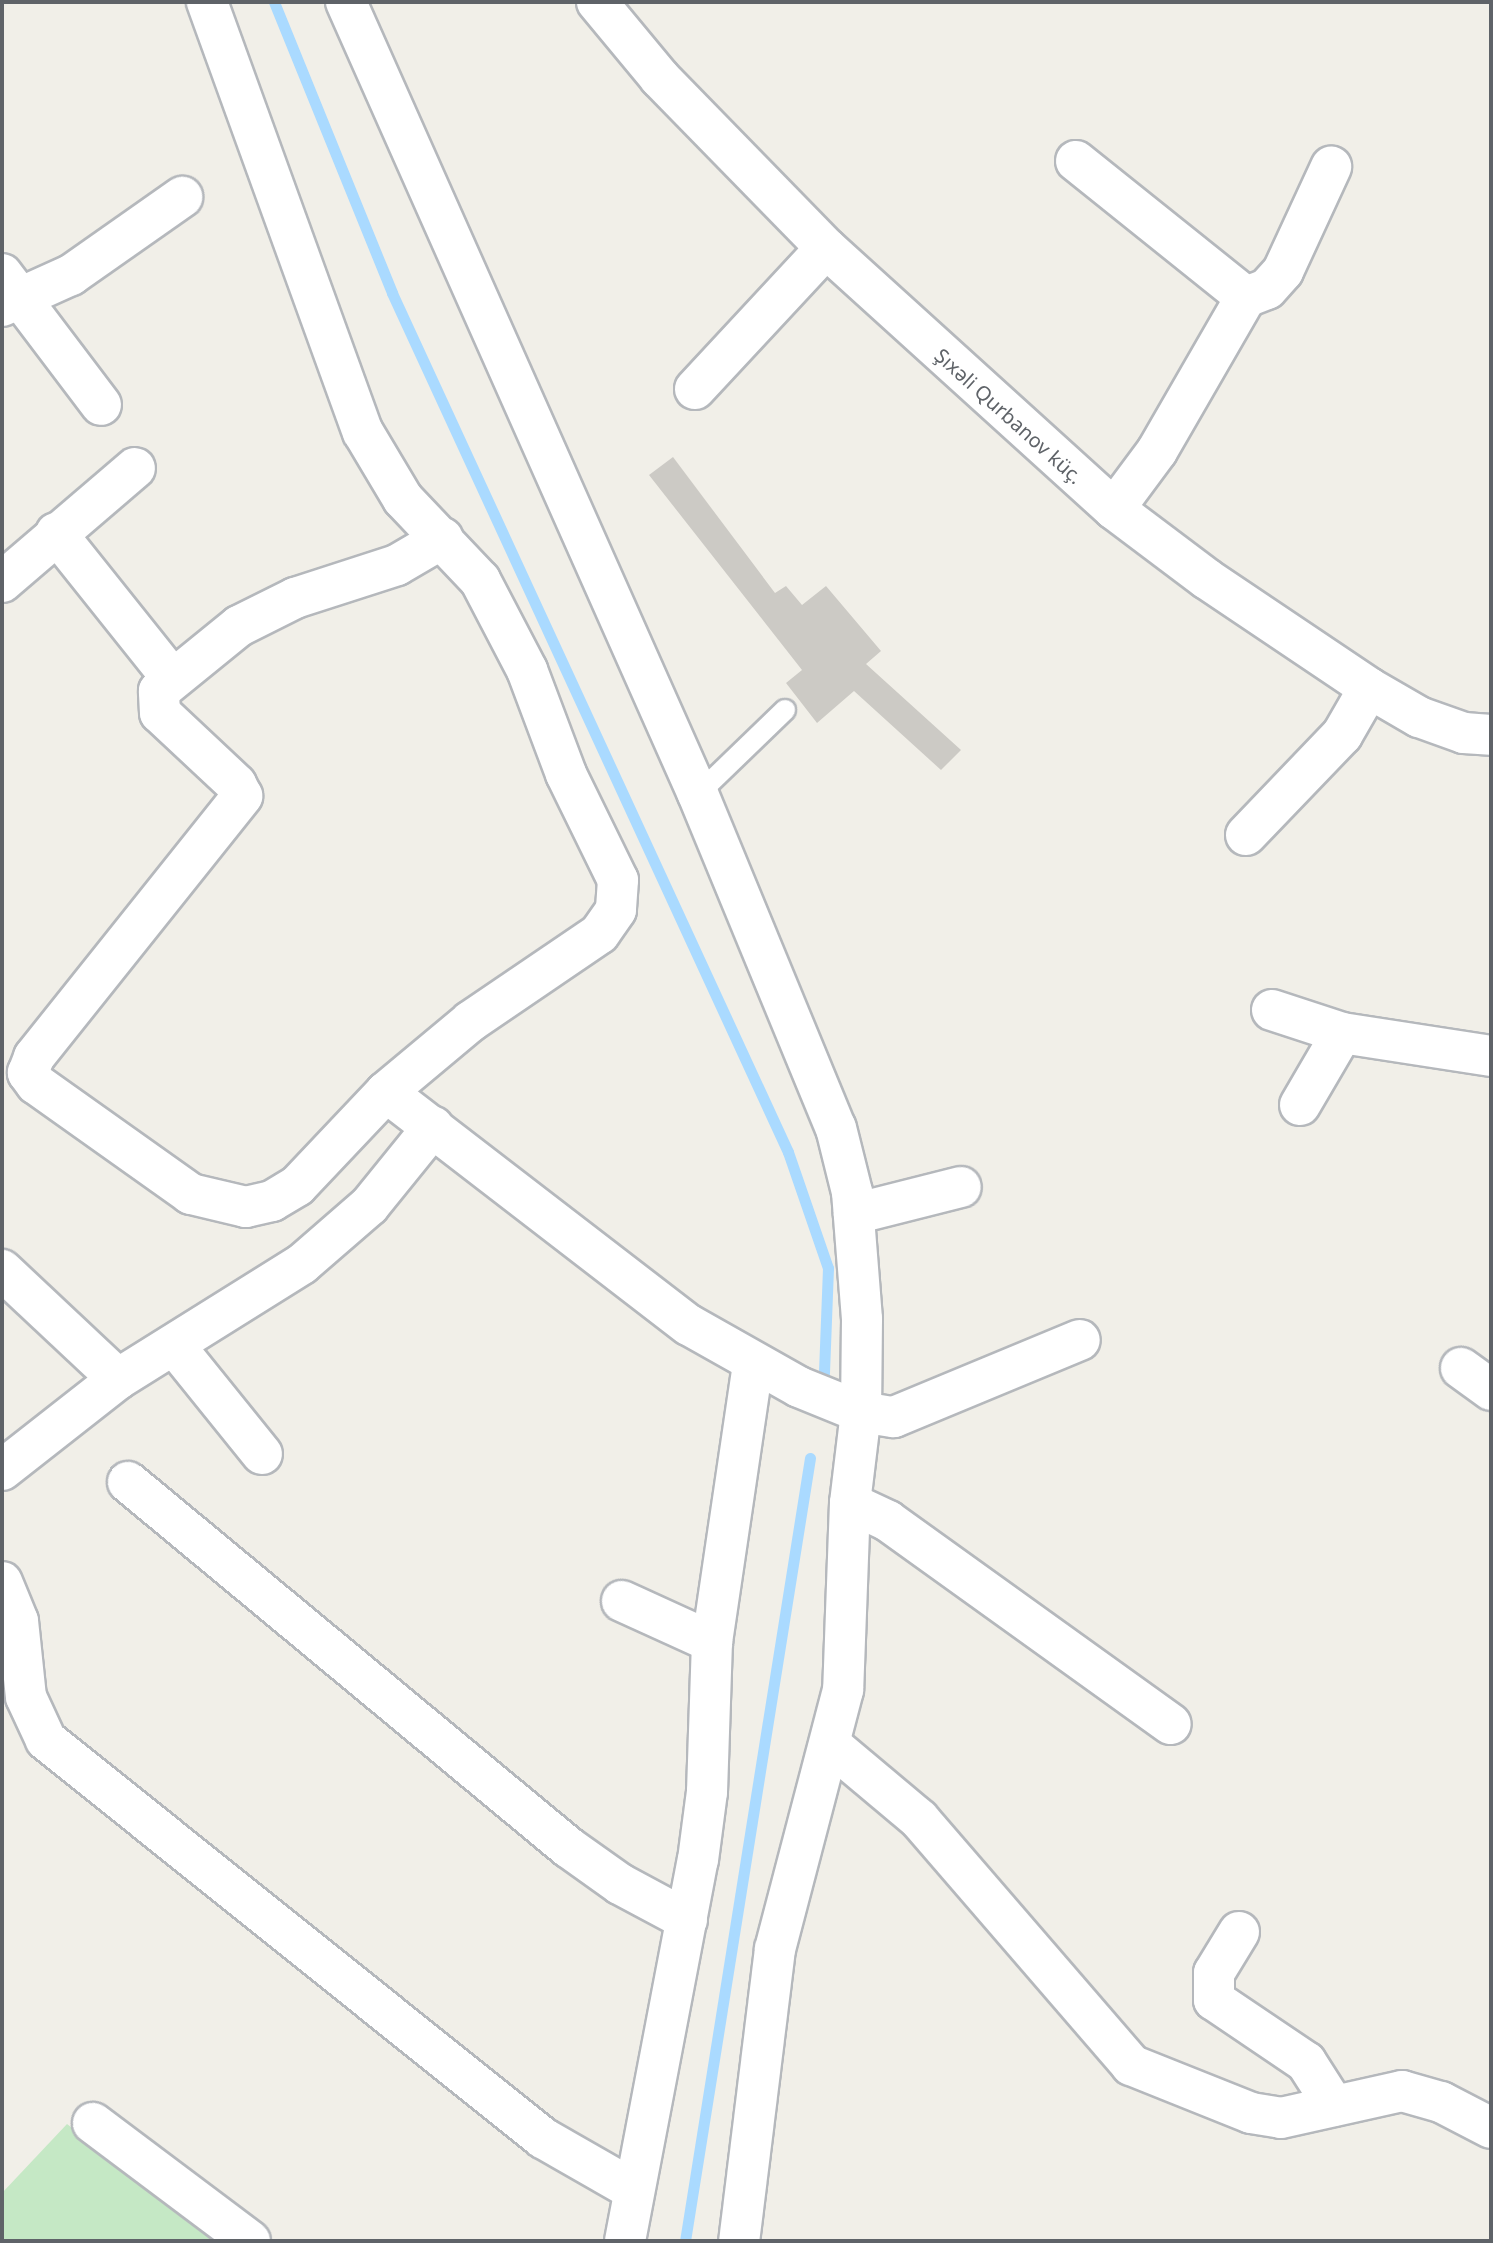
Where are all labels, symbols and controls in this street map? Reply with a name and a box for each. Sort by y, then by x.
street label: Şıxəli Qurbanov küç. [930,343,1088,489]

